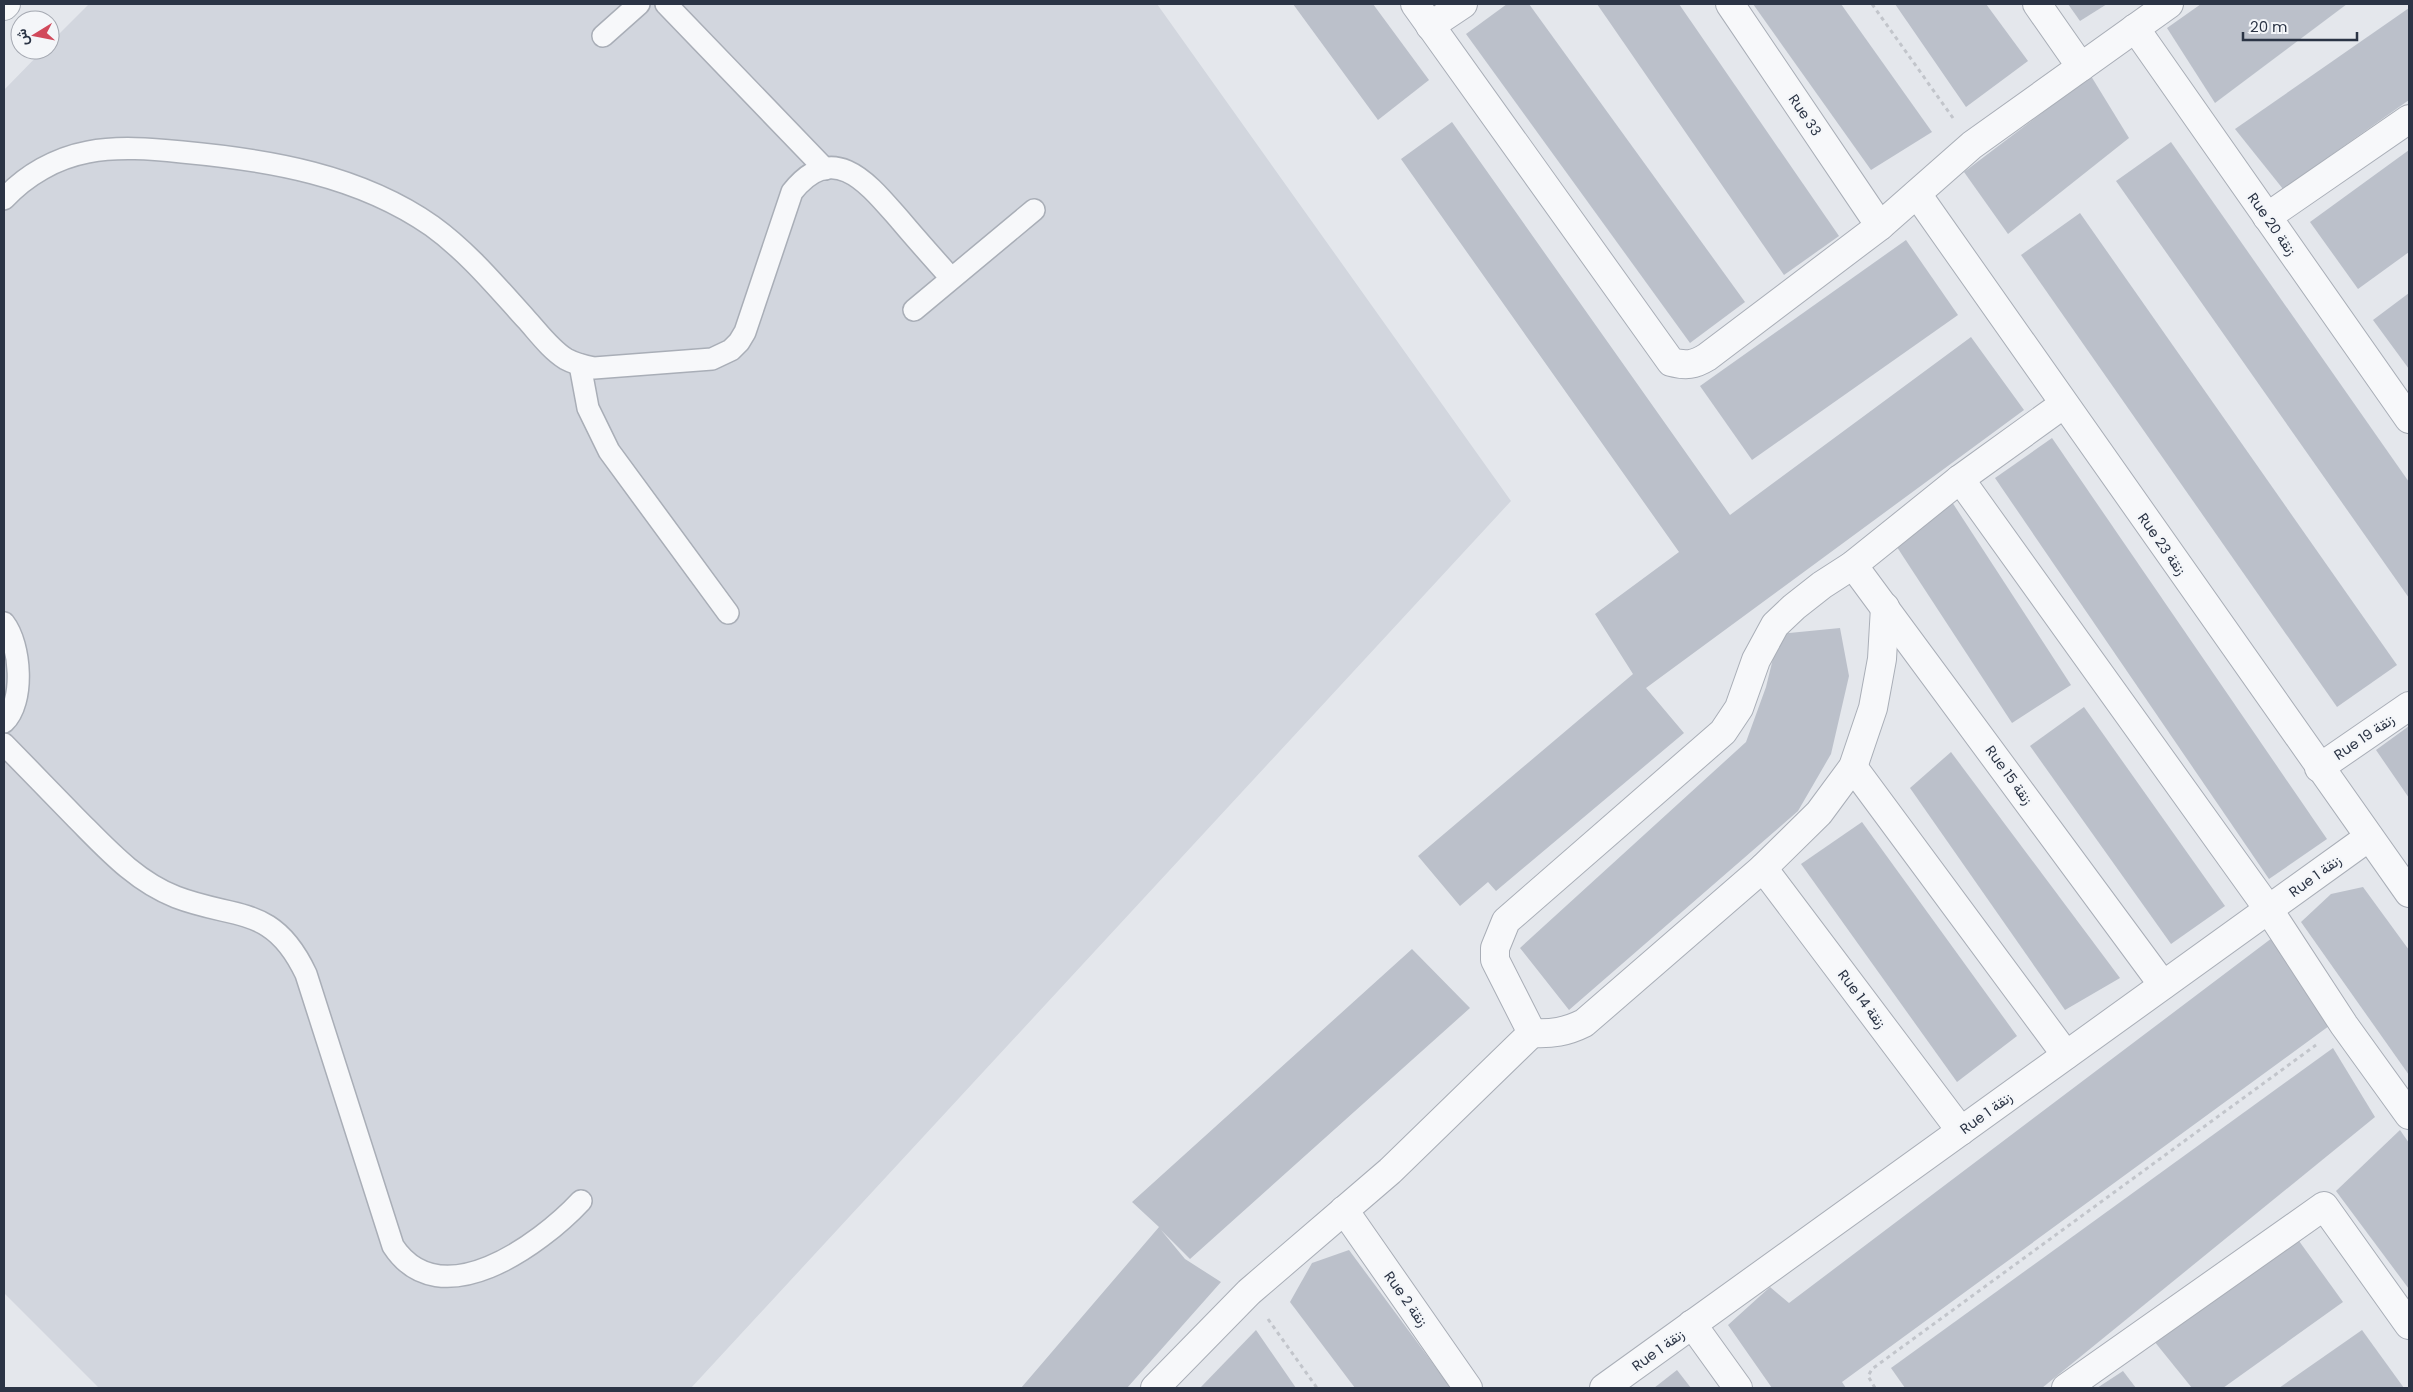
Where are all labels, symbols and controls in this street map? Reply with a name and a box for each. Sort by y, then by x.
north arrow [10,10,60,60]
scale bar [2243,10,2357,42]
text: 20 m [2250,16,2288,37]
text: ش [11,27,34,47]
street label: Rue 33 [1784,90,1826,140]
street label: Rue 20 زنقة [2243,189,2301,260]
street label: Rue 23 زنقة [2133,509,2191,579]
street label: Rue 19 زنقة [2330,709,2398,765]
street label: Rue 15 زنقة [1981,741,2037,809]
street label: Rue 1 زنقة [2285,850,2345,902]
street label: Rue 14 زنقة [1833,965,1891,1033]
street label: Rue 1 زنقة [1956,1087,2016,1139]
street label: Rue 2 زنقة [1380,1267,1433,1331]
street label: Rue 1 زنقة [1628,1324,1688,1376]

